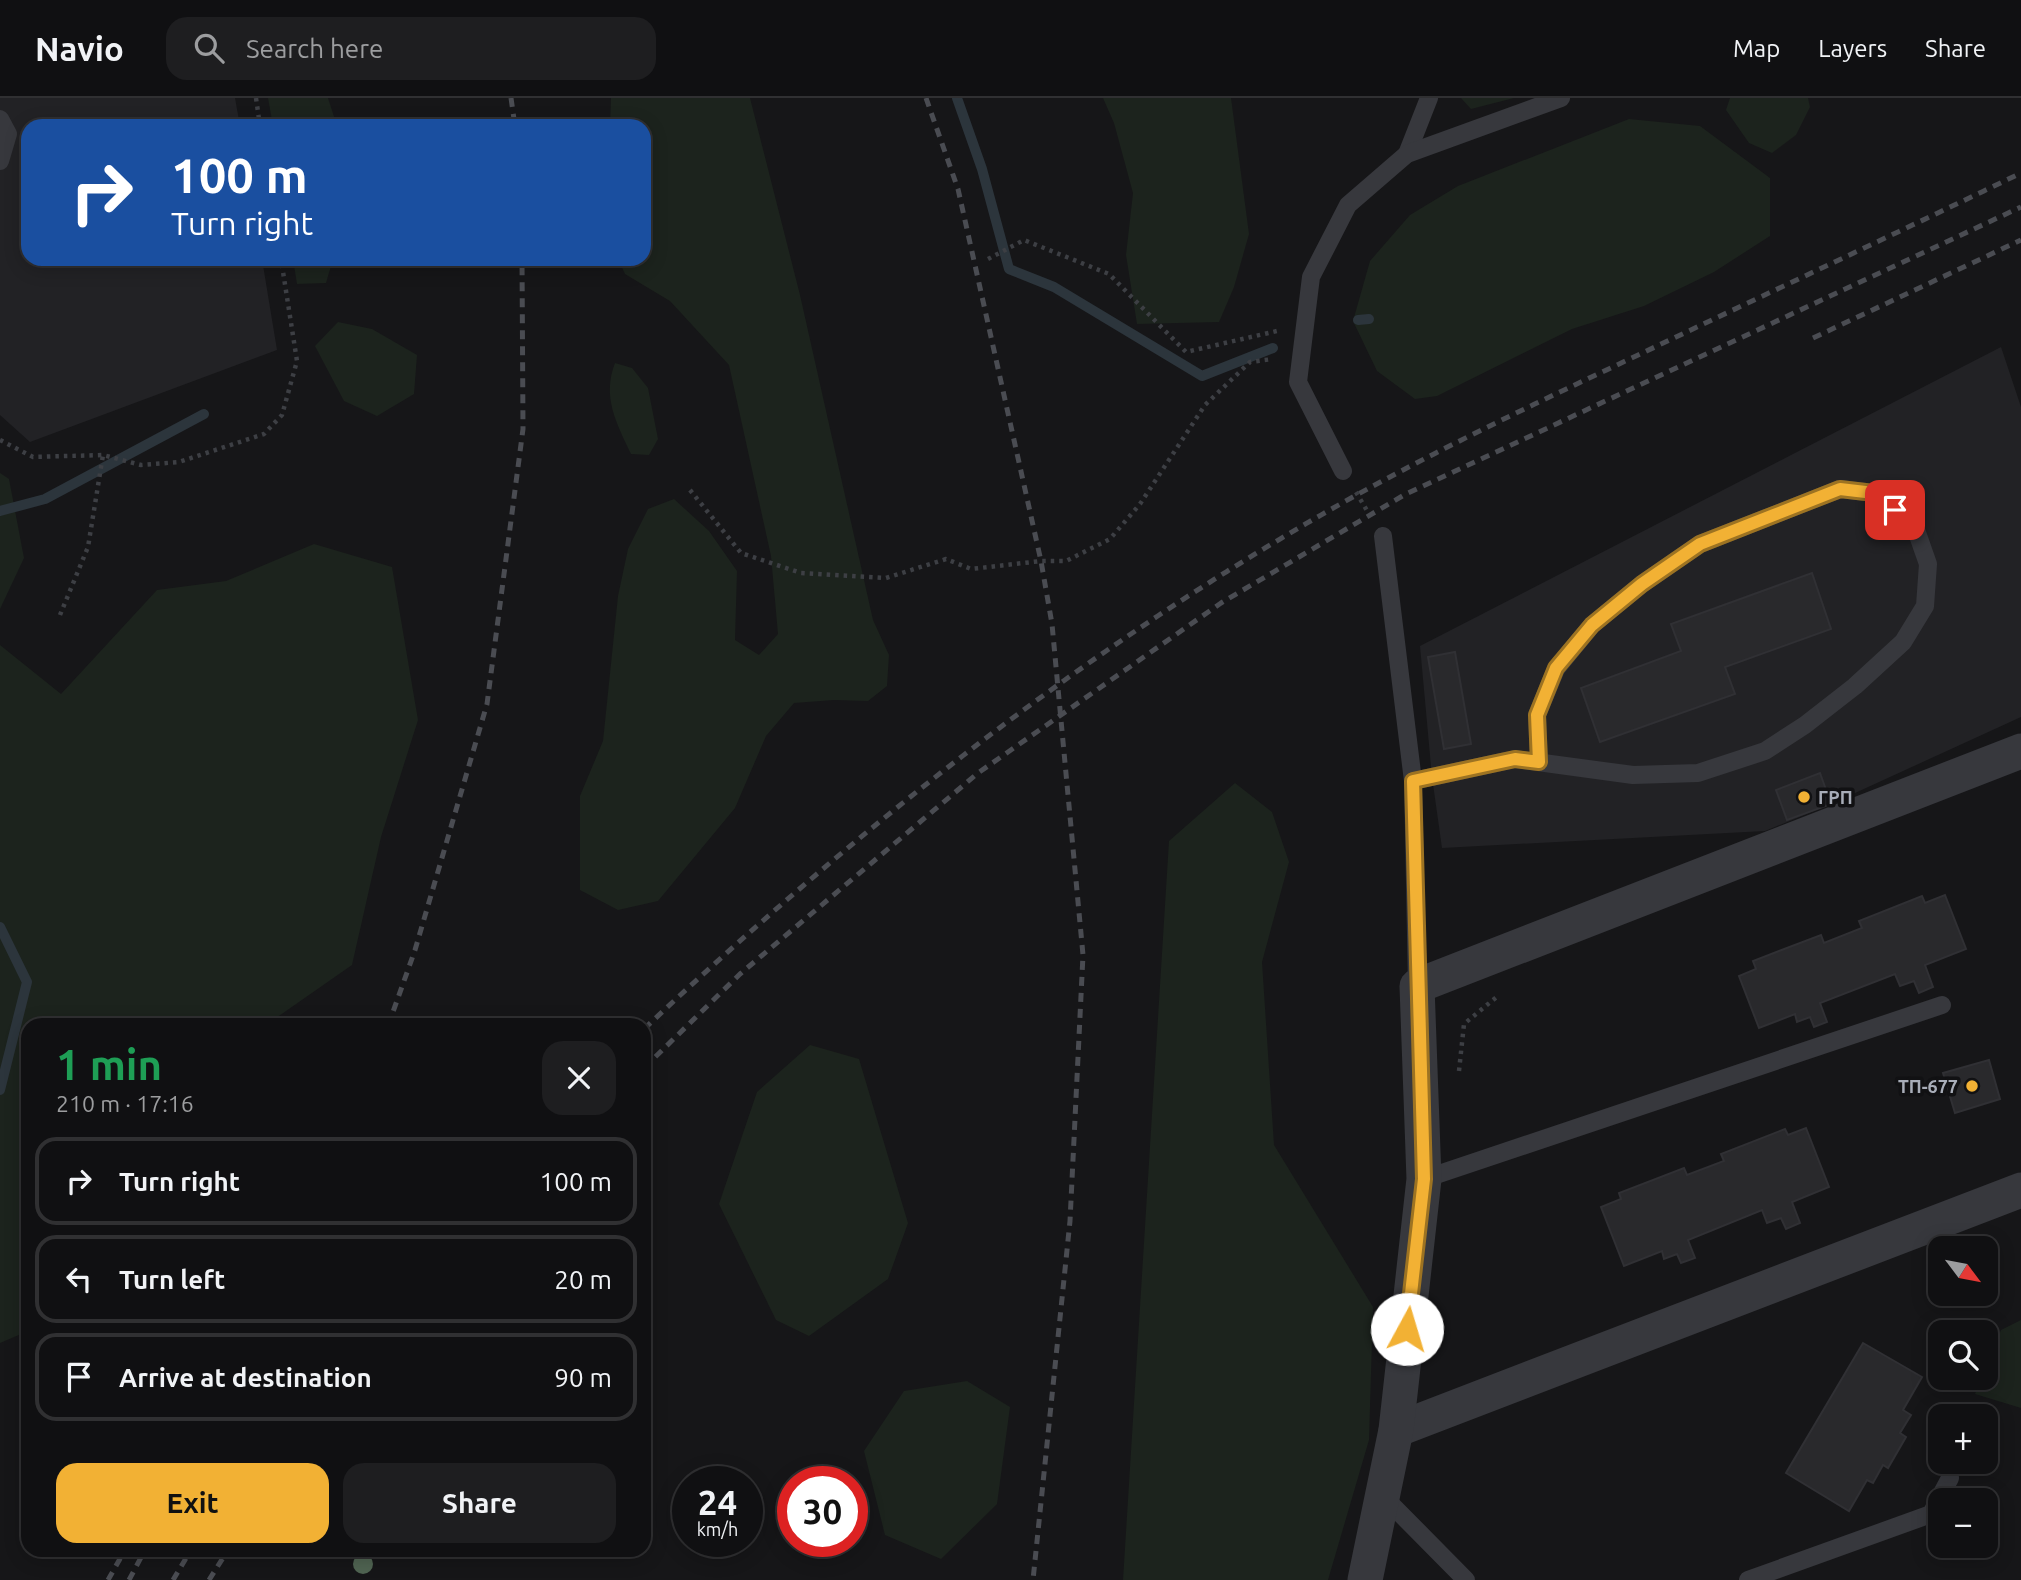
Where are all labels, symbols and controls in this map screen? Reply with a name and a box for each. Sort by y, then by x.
search box [166,17,656,80]
icon: search [190,29,228,67]
text: Navio [35,30,124,67]
text: Search here [246,34,383,63]
text: Map [1733,35,1780,62]
text: Layers [1818,35,1887,62]
text: Share [1925,35,1986,62]
icon: right [56,147,147,238]
text: 100 m [171,147,308,202]
text: Turn right [171,205,313,241]
pin [1865,480,1925,540]
icon: arrive [1876,491,1914,529]
place label: ГРП [1818,787,1853,807]
marker: ГРП [1796,789,1812,805]
text: 1 min [56,1041,162,1088]
button: close [542,1041,616,1115]
place label: ТП-677 [1898,1076,1958,1096]
marker: ТП-677 [1964,1078,1980,1094]
text: 210 m · 17:16 [56,1091,194,1116]
icon: right [60,1162,98,1200]
text: Turn right [119,1167,240,1196]
text: 100 m [540,1167,612,1196]
north arrow [1928,1236,1998,1306]
map controls [1928,1236,1998,1558]
icon: left [60,1260,98,1298]
text: Turn left [119,1265,225,1294]
text: 20 m [554,1265,612,1294]
position arrow [1370,1292,1444,1366]
button: search [1928,1320,1998,1390]
icon: arrive [60,1358,98,1396]
text: Arrive at destination [119,1363,372,1392]
text: 90 m [554,1363,612,1392]
button: + [1928,1404,1998,1474]
button: Exit [56,1463,329,1543]
button: Share [343,1463,616,1543]
speed limit sign: 30 [777,1466,868,1557]
text: 24 [698,1482,737,1522]
button: − [1928,1488,1998,1558]
text: km/h [697,1519,738,1539]

